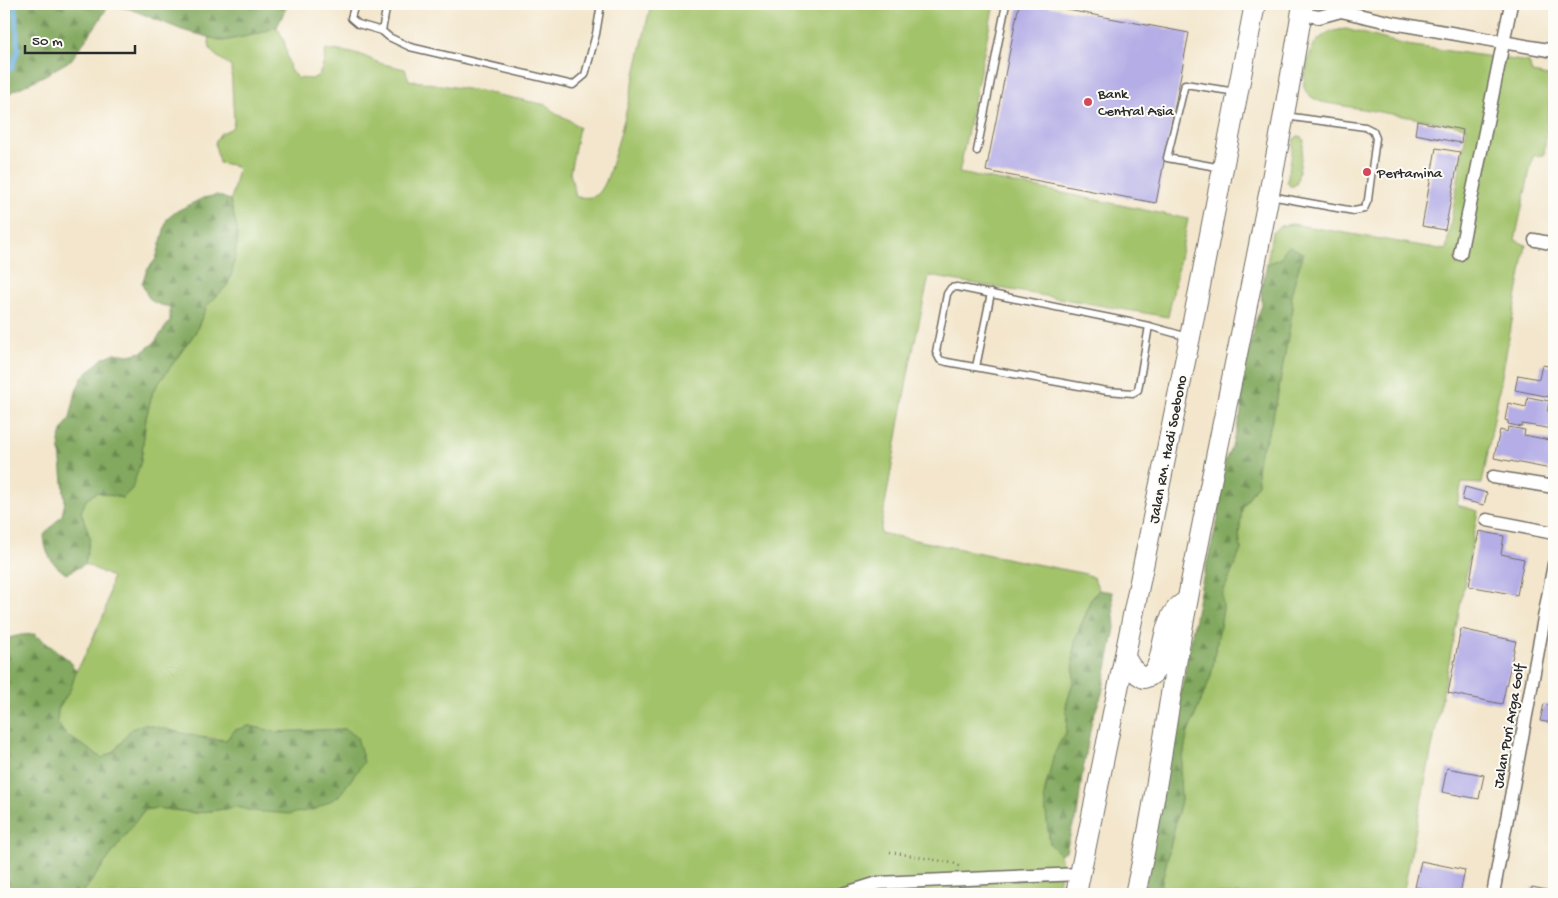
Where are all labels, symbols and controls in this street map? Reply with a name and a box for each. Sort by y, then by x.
scale bar [25,22,135,54]
text: 50 m [32,33,63,51]
place label: Bank Central Asia [1097,86,1174,121]
marker: Bank Central Asia [1082,96,1094,108]
place label: Pertamina [1376,165,1443,183]
marker: Pertamina [1361,166,1373,178]
street label: Jalan RM. Hadi Soebono [1146,373,1192,525]
street label: Jalan Puri Arga Golf [1490,661,1530,790]

